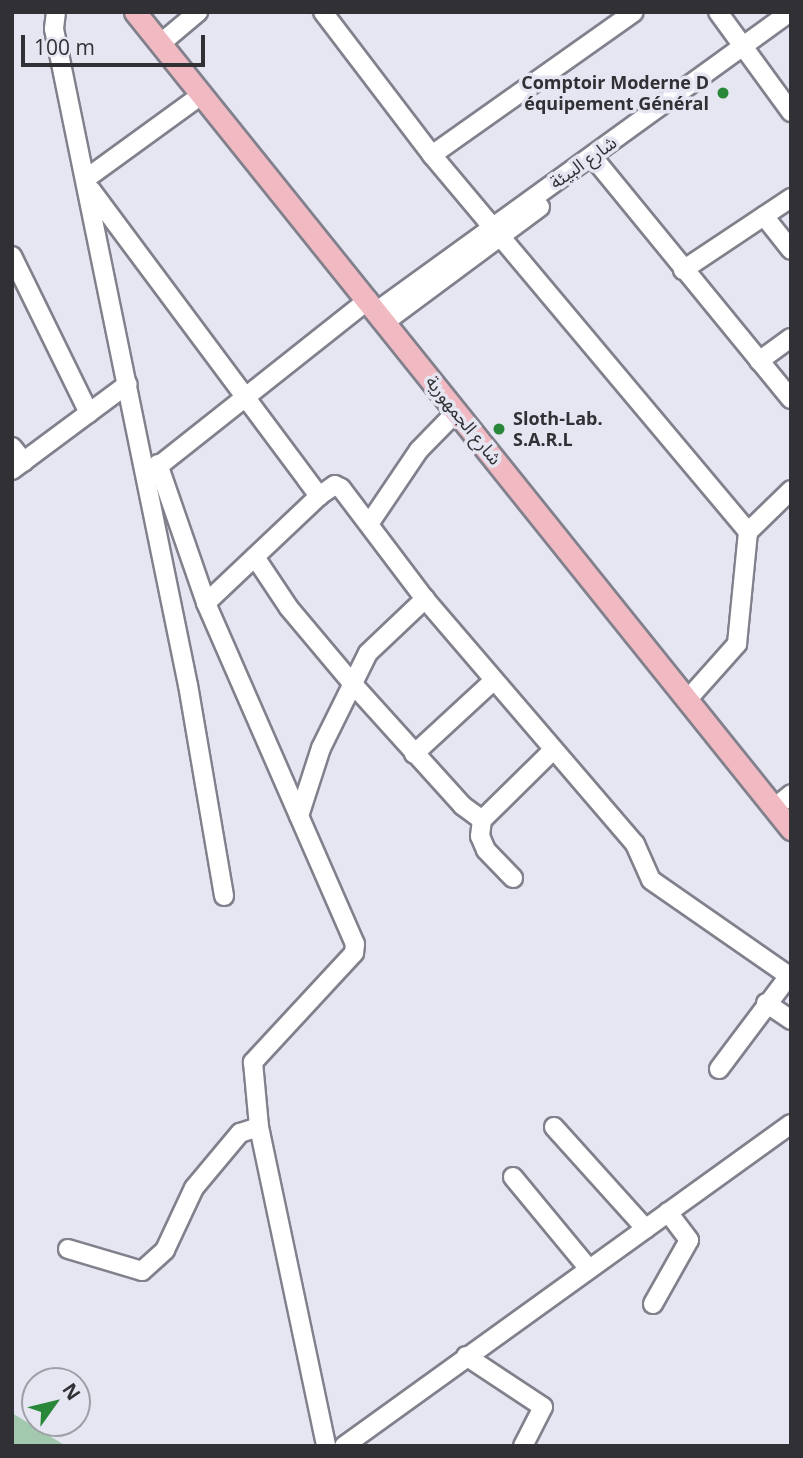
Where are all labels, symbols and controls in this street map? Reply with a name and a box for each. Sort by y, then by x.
scale bar [24,21,208,65]
text: 100 m [34,33,95,61]
place label: Comptoir Moderne D équipement Général [521,72,709,114]
marker: Comptoir Moderne D équipement Général [715,85,731,101]
street label: شارع البيئة [545,131,621,193]
street label: شارع الجمهورية [421,371,507,469]
place label: Sloth-Lab. S.A.R.L [513,408,603,450]
marker: Sloth-Lab. S.A.R.L [491,421,507,437]
north arrow [21,1367,91,1437]
text: N [57,1378,87,1405]

